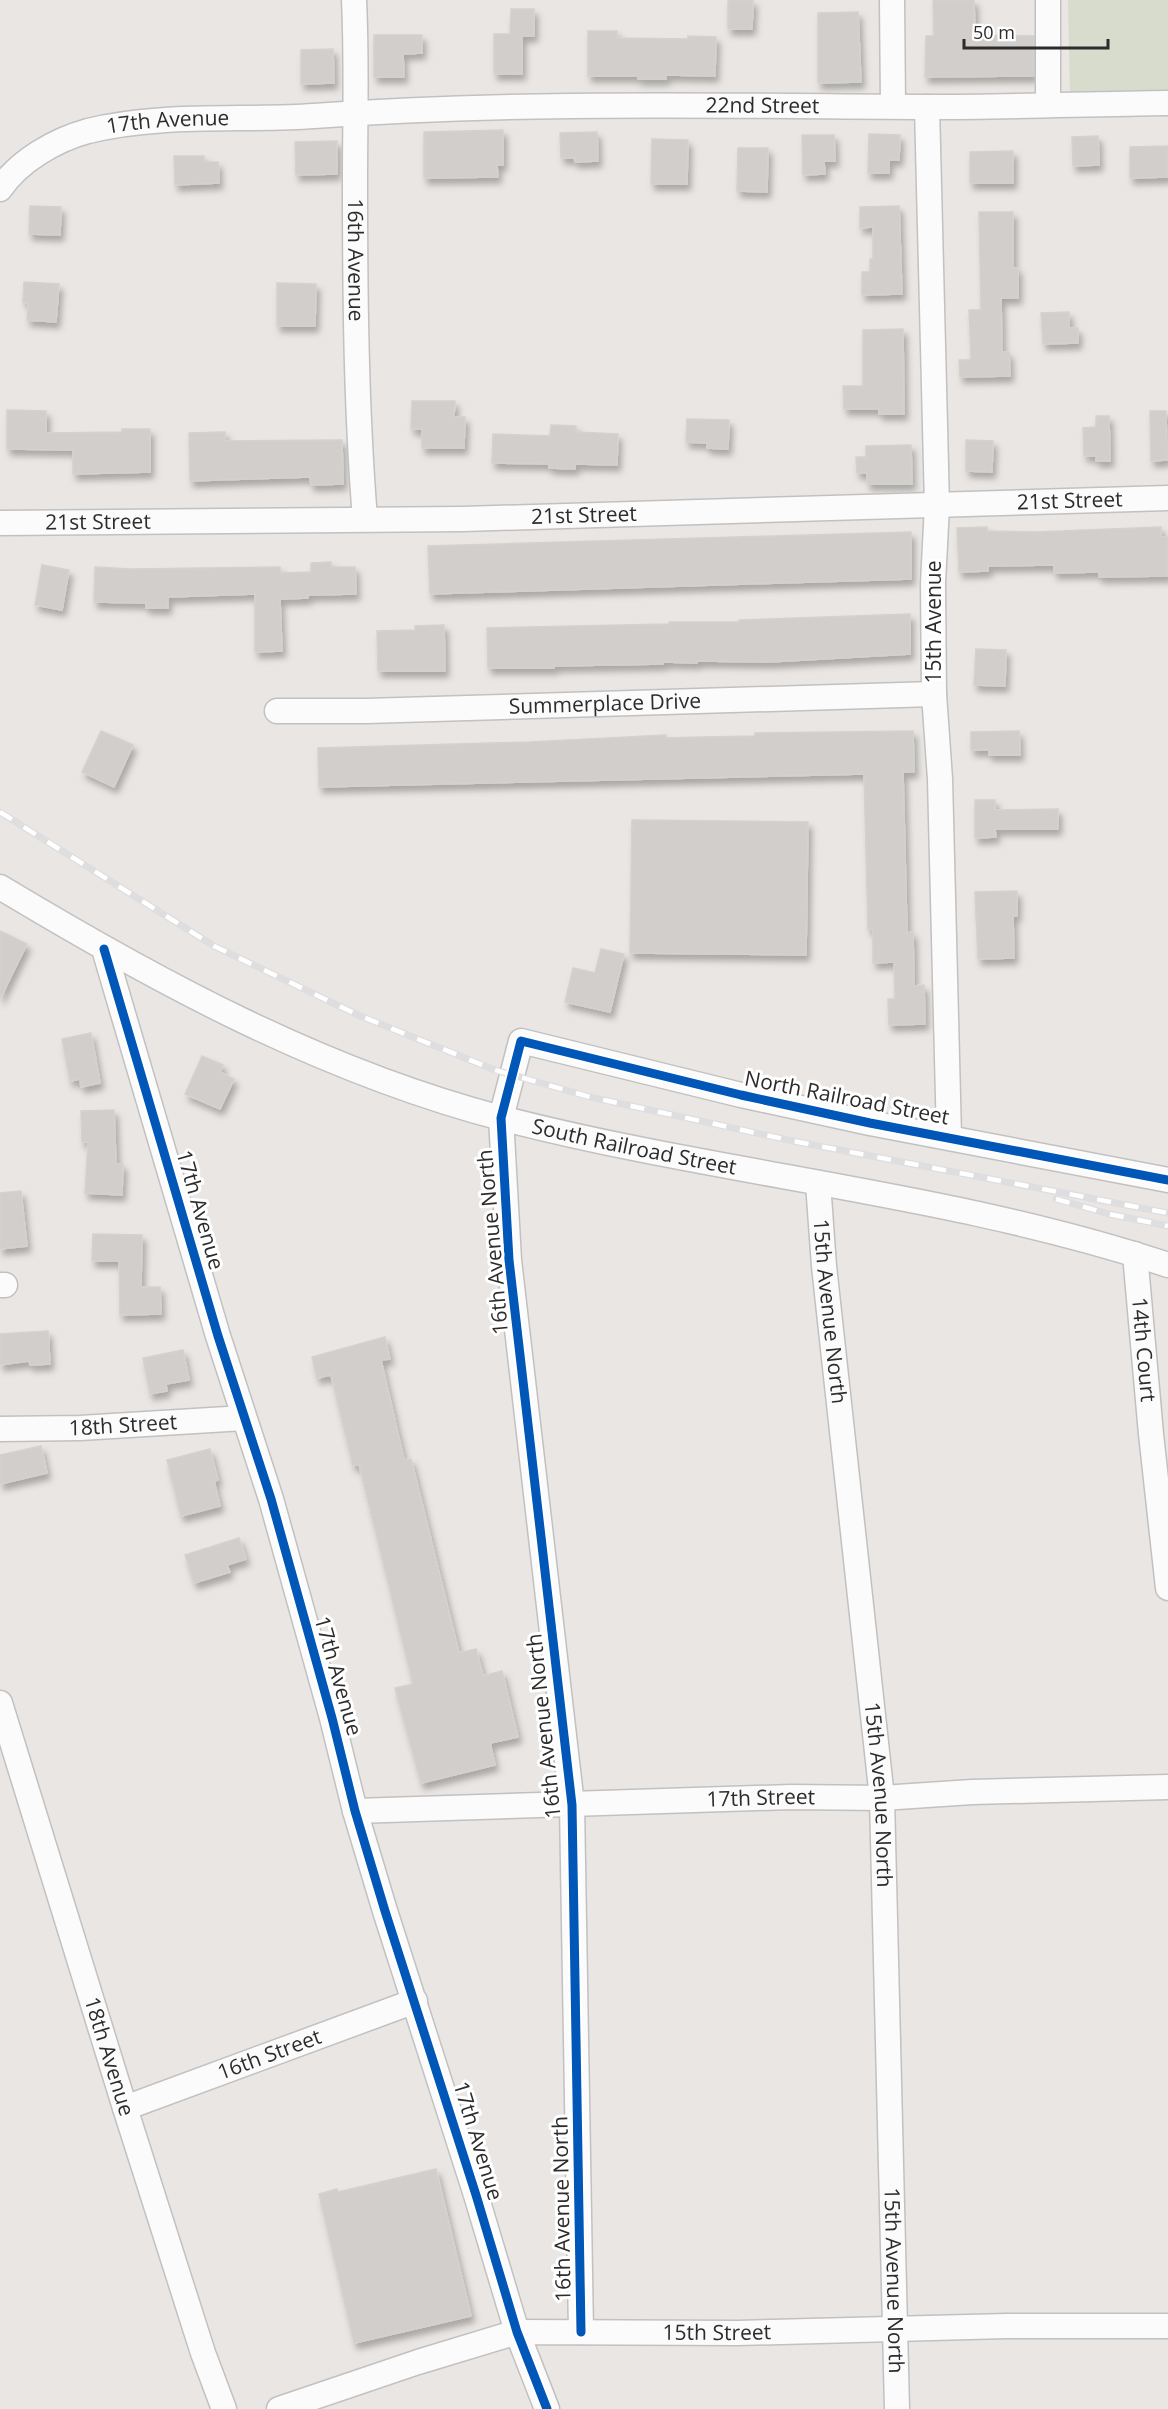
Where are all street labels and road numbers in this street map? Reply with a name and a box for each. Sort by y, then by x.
street label: 22nd Street [705,90,820,119]
street label: 17th Avenue [104,103,229,140]
street label: 16th Avenue [342,198,371,322]
street label: 21st Street [1016,484,1123,515]
street label: 21st Street [531,499,637,530]
street label: 21st Street [45,507,151,536]
street label: 15th Avenue [919,561,947,683]
street label: Summerplace Drive [508,686,701,720]
street label: North Railroad Street [742,1063,952,1131]
street label: South Railroad Street [529,1111,739,1181]
street label: 17th Avenue [171,1147,231,1273]
street label: 16th Avenue North [470,1148,514,1336]
street label: 15th Avenue North [808,1218,854,1405]
street label: 14th Court [1126,1296,1163,1403]
street label: 18th Street [69,1407,178,1441]
street label: 17th Avenue [309,1613,369,1739]
street label: 16th Avenue North [519,1632,567,1820]
street label: 15th Avenue North [859,1701,899,1888]
street label: 17th Street [706,1782,815,1813]
street label: 18th Avenue [79,1993,142,2119]
street label: 16th Street [213,2022,325,2086]
street label: 17th Avenue [448,2078,510,2204]
street label: 16th Avenue North [545,2116,577,2302]
street label: 15th Avenue North [879,2187,911,2374]
street label: 15th Street [662,2317,771,2346]

